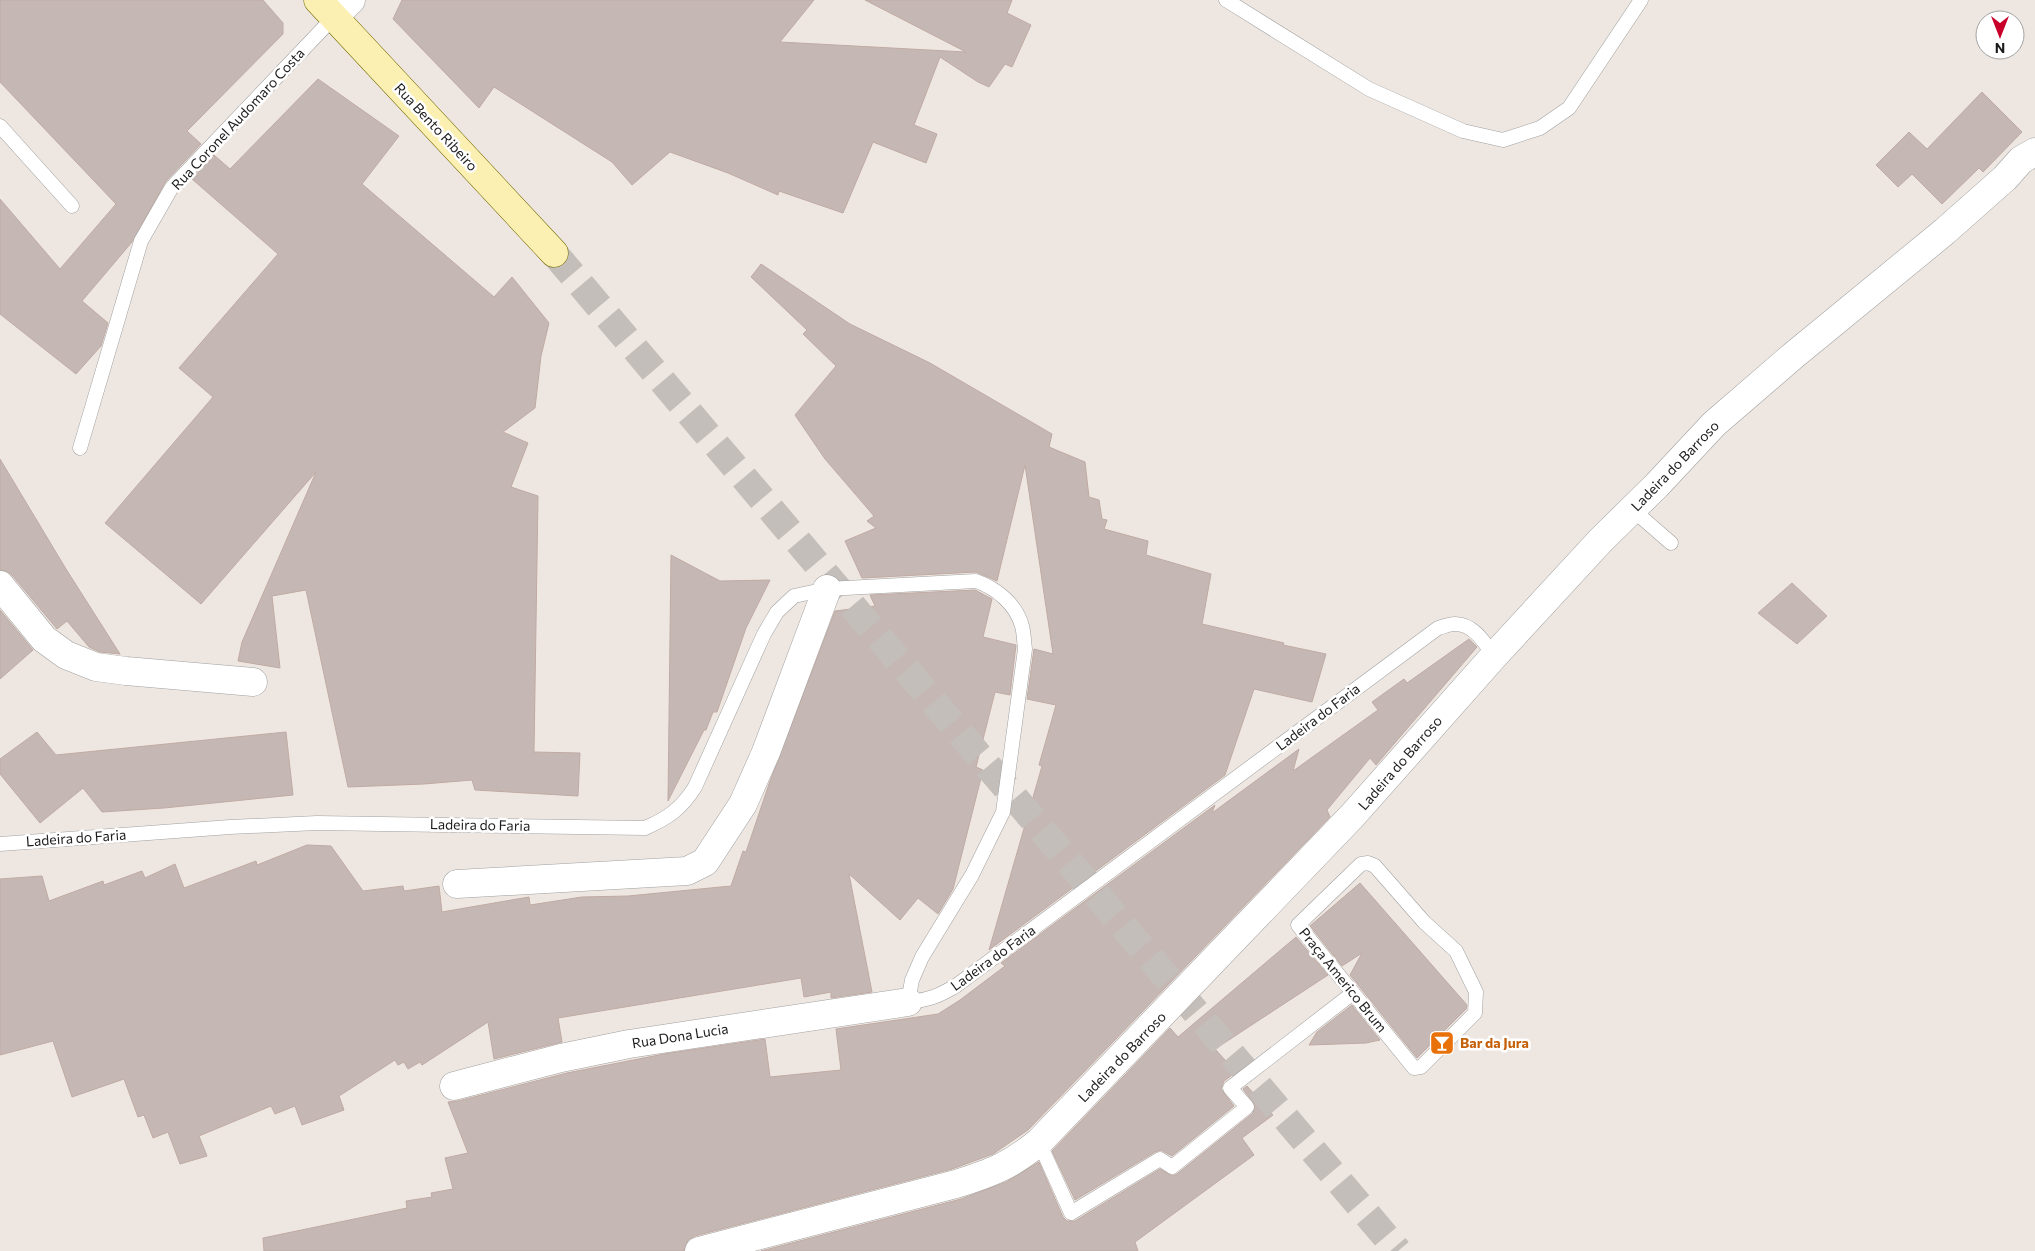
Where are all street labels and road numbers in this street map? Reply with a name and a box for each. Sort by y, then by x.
street label: Rua Coronel Audomaro Costa [168,44,308,193]
street label: Rua Bento Ribeiro [391,79,482,174]
street label: Ladeira do Barroso [1627,417,1722,514]
street label: Ladeira do Faria [1272,680,1363,754]
street label: Ladeira do Barroso [1354,712,1445,813]
street label: Ladeira do Faria [430,815,530,834]
street label: Ladeira do Faria [25,826,127,849]
street label: Ladeira do Faria [947,921,1038,994]
street label: Praça Americo Brum [1296,924,1391,1035]
street label: Ladeira do Barroso [1074,1008,1169,1105]
street label: Rua Dona Lucia [630,1019,729,1052]

